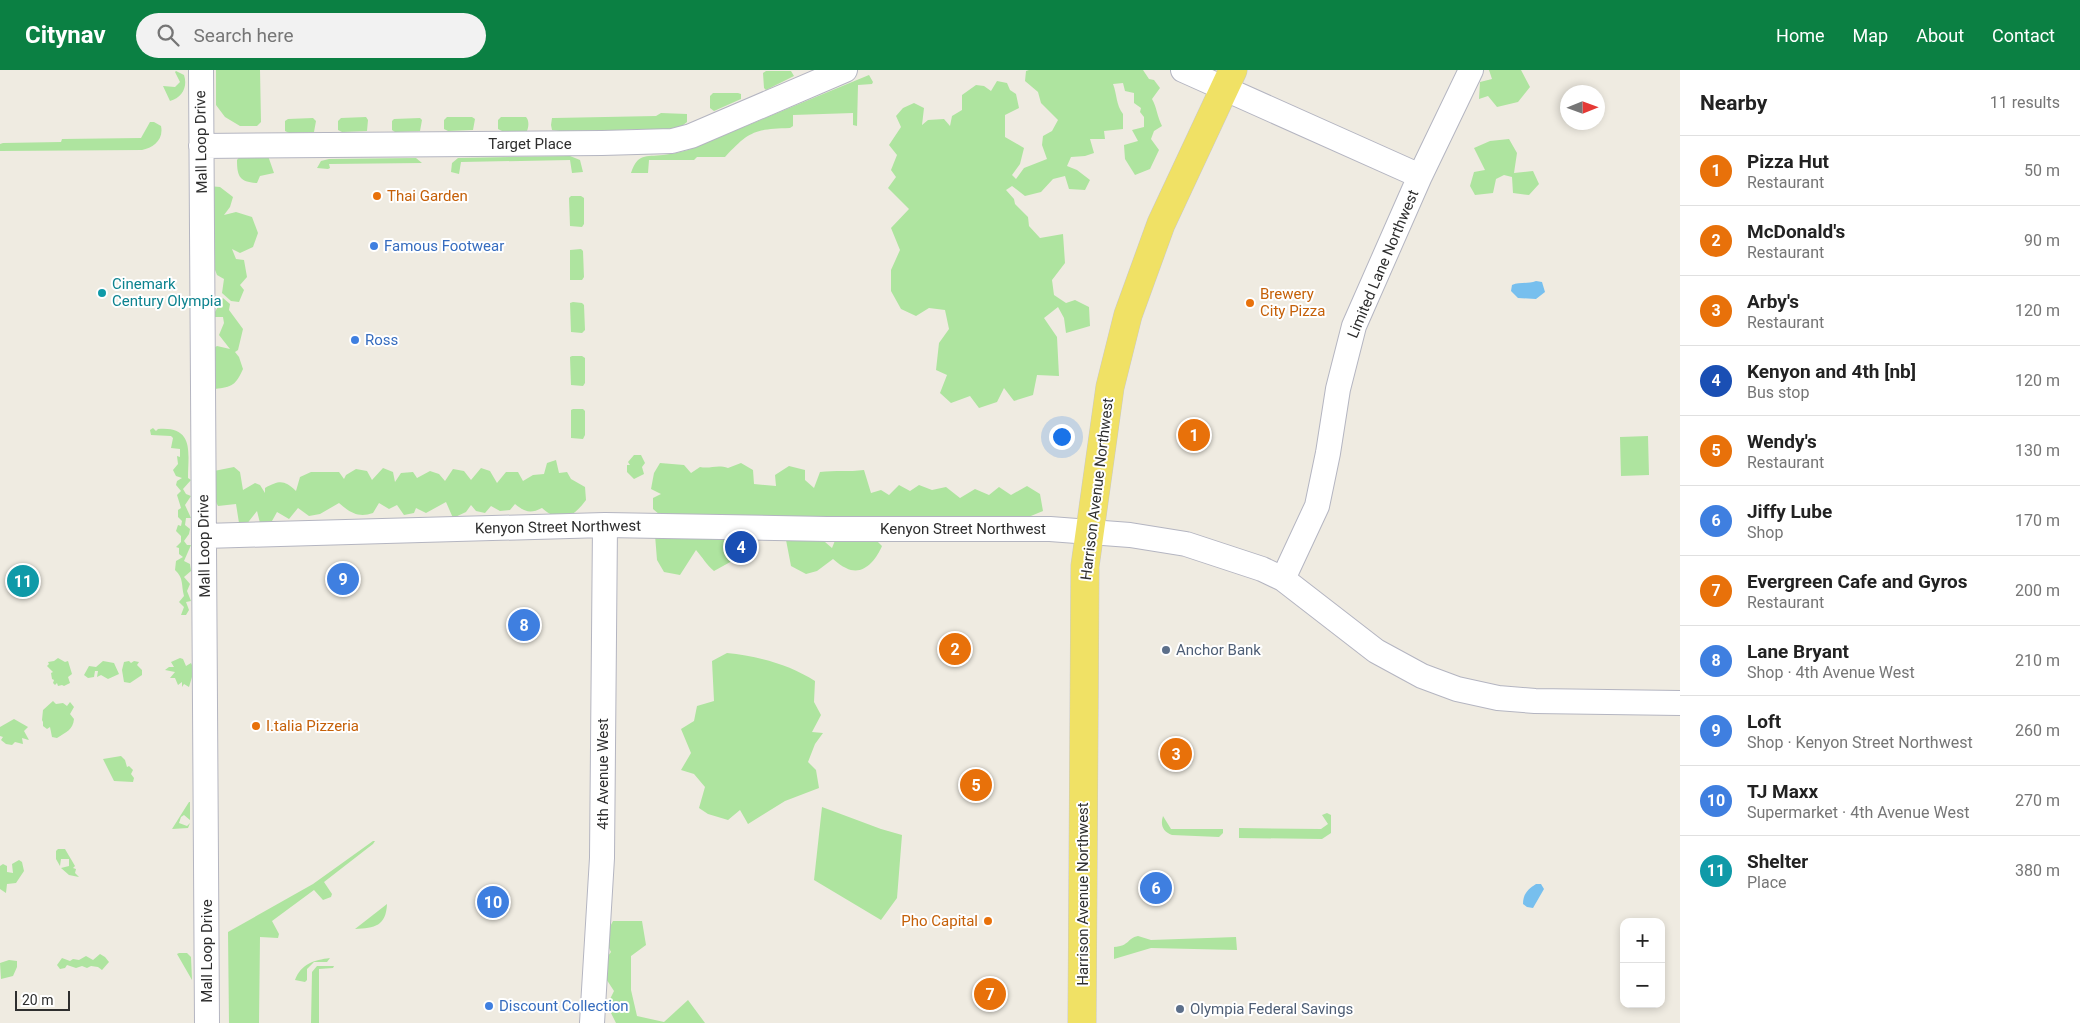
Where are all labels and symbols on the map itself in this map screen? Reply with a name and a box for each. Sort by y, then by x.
north arrow [1560,85,1605,130]
street label: Mall Loop Drive [191,90,211,194]
street label: Target Place [488,135,572,153]
place label: Thai Garden [387,187,468,205]
street label: Limited Lane Northwest [1344,187,1422,341]
marker: Thai Garden [371,190,383,202]
place label: Famous Footwear [384,237,504,255]
marker: Famous Footwear [368,240,380,252]
place label: Cinemark Century Olympia [112,275,222,310]
place label: Brewery City Pizza [1260,285,1325,320]
marker: Cinemark Century Olympia [96,287,108,299]
marker: Brewery City Pizza [1244,297,1256,309]
place label: Ross [365,331,398,349]
marker: Ross [349,334,361,346]
street label: Harrison Avenue Northwest [1077,397,1117,581]
pin: 1 [1178,416,1210,454]
your location [1049,424,1075,450]
street label: Mall Loop Drive [194,494,214,598]
street label: Kenyon Street Northwest [475,517,641,537]
street label: Kenyon Street Northwest [880,520,1046,538]
pin: 4 [725,528,757,566]
pin: 9 [327,560,359,598]
pin: 11 [7,562,39,600]
pin: 8 [508,606,540,644]
pin: 2 [939,630,971,668]
place label: Anchor Bank [1176,641,1261,659]
marker: Anchor Bank [1160,644,1172,656]
place label: I.talia Pizzeria [266,717,359,735]
street label: 4th Avenue West [594,718,612,830]
marker: I.talia Pizzeria [250,720,262,732]
pin: 3 [1160,735,1192,773]
pin: 5 [960,766,992,804]
street label: Harrison Avenue Northwest [1074,802,1092,986]
pin: 6 [1140,869,1172,907]
pin: 10 [477,883,509,921]
street label: Mall Loop Drive [198,899,216,1003]
place label: Pho Capital [901,912,978,930]
marker: Pho Capital [982,915,994,927]
pin: 7 [974,975,1006,1013]
scale bar [15,988,70,1011]
place label: Discount Collection [499,997,629,1015]
marker: Discount Collection [483,1000,495,1012]
place label: Olympia Federal Savings [1190,1000,1353,1018]
marker: Olympia Federal Savings [1174,1003,1186,1015]

